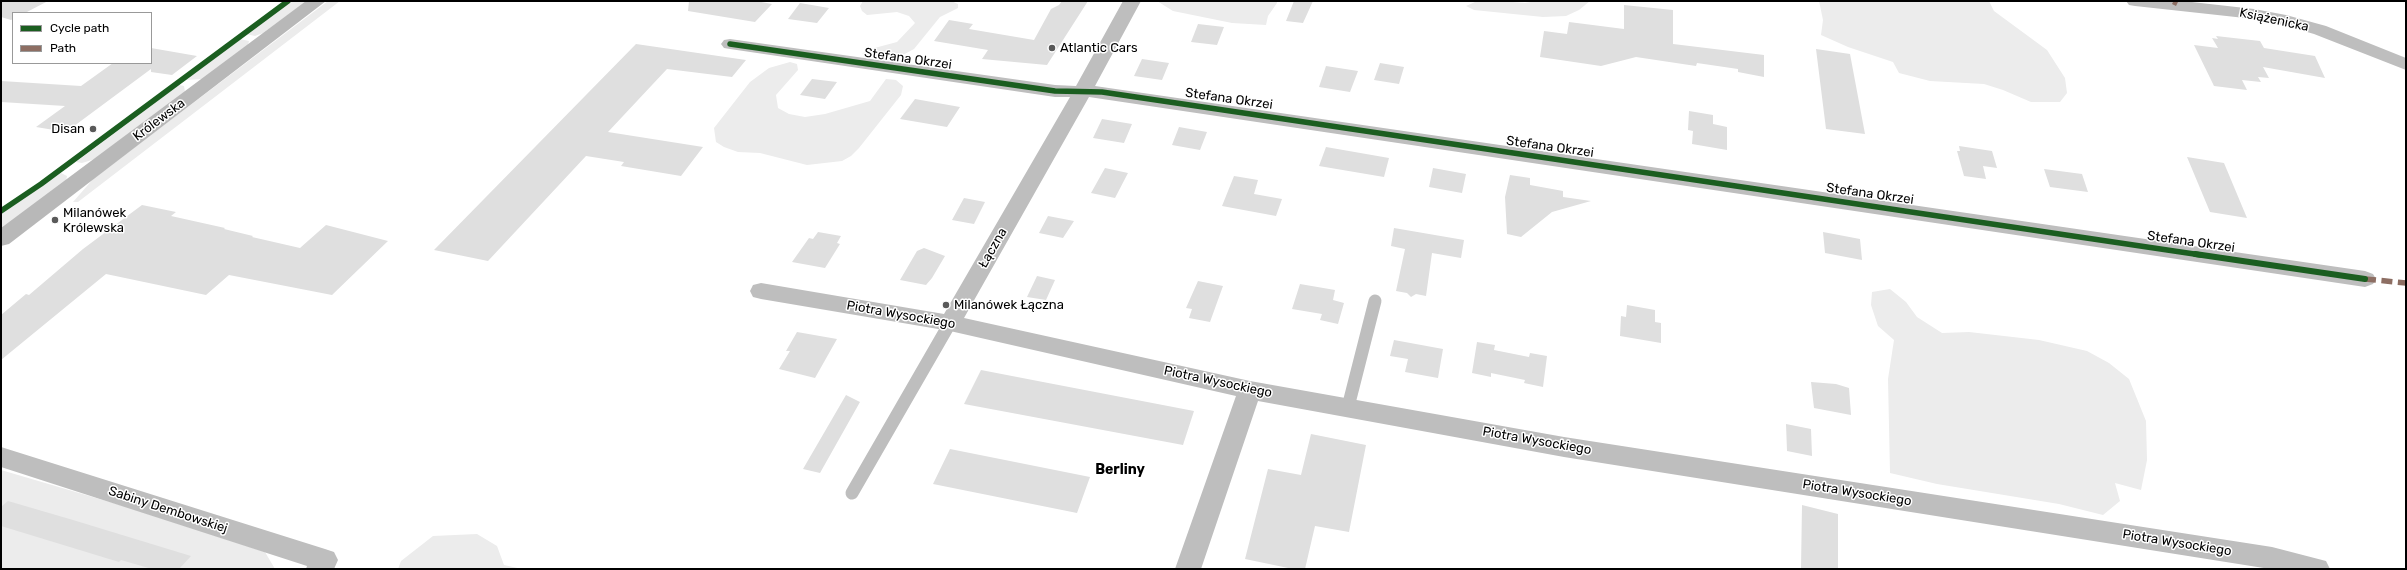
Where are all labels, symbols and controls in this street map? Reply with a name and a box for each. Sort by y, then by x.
street label: Książenicka [2238,5,2310,35]
legend [12,12,152,64]
text: Cycle path [50,21,109,35]
place label: Atlantic Cars [1060,40,1138,56]
text: Path [50,41,76,55]
marker: Atlantic Cars [1047,43,1057,53]
street label: Stefana Okrzei [863,45,953,73]
street label: Stefana Okrzei [1184,85,1274,113]
street label: Królewska [130,95,188,145]
place label: Disan [51,121,85,137]
marker: Disan [88,124,98,134]
street label: Stefana Okrzei [1505,133,1595,161]
street label: Stefana Okrzei [1825,180,1915,208]
place label: Milanówek Królewska [63,205,126,236]
marker: Milanówek Królewska [50,215,60,225]
street label: Łączna [975,225,1011,271]
street label: Stefana Okrzei [2146,228,2236,256]
place label: Milanówek Łączna [954,297,1064,313]
street label: Piotra Wysockiego [845,298,957,332]
marker: Milanówek Łączna [941,300,951,310]
street label: Piotra Wysockiego [1162,363,1274,401]
street label: Piotra Wysockiego [1481,424,1593,458]
district label: Berliny [1095,462,1145,478]
street label: Piotra Wysockiego [1801,477,1913,509]
street label: Sabiny Dembowskiej [106,483,230,537]
street label: Piotra Wysockiego [2121,527,2233,559]

